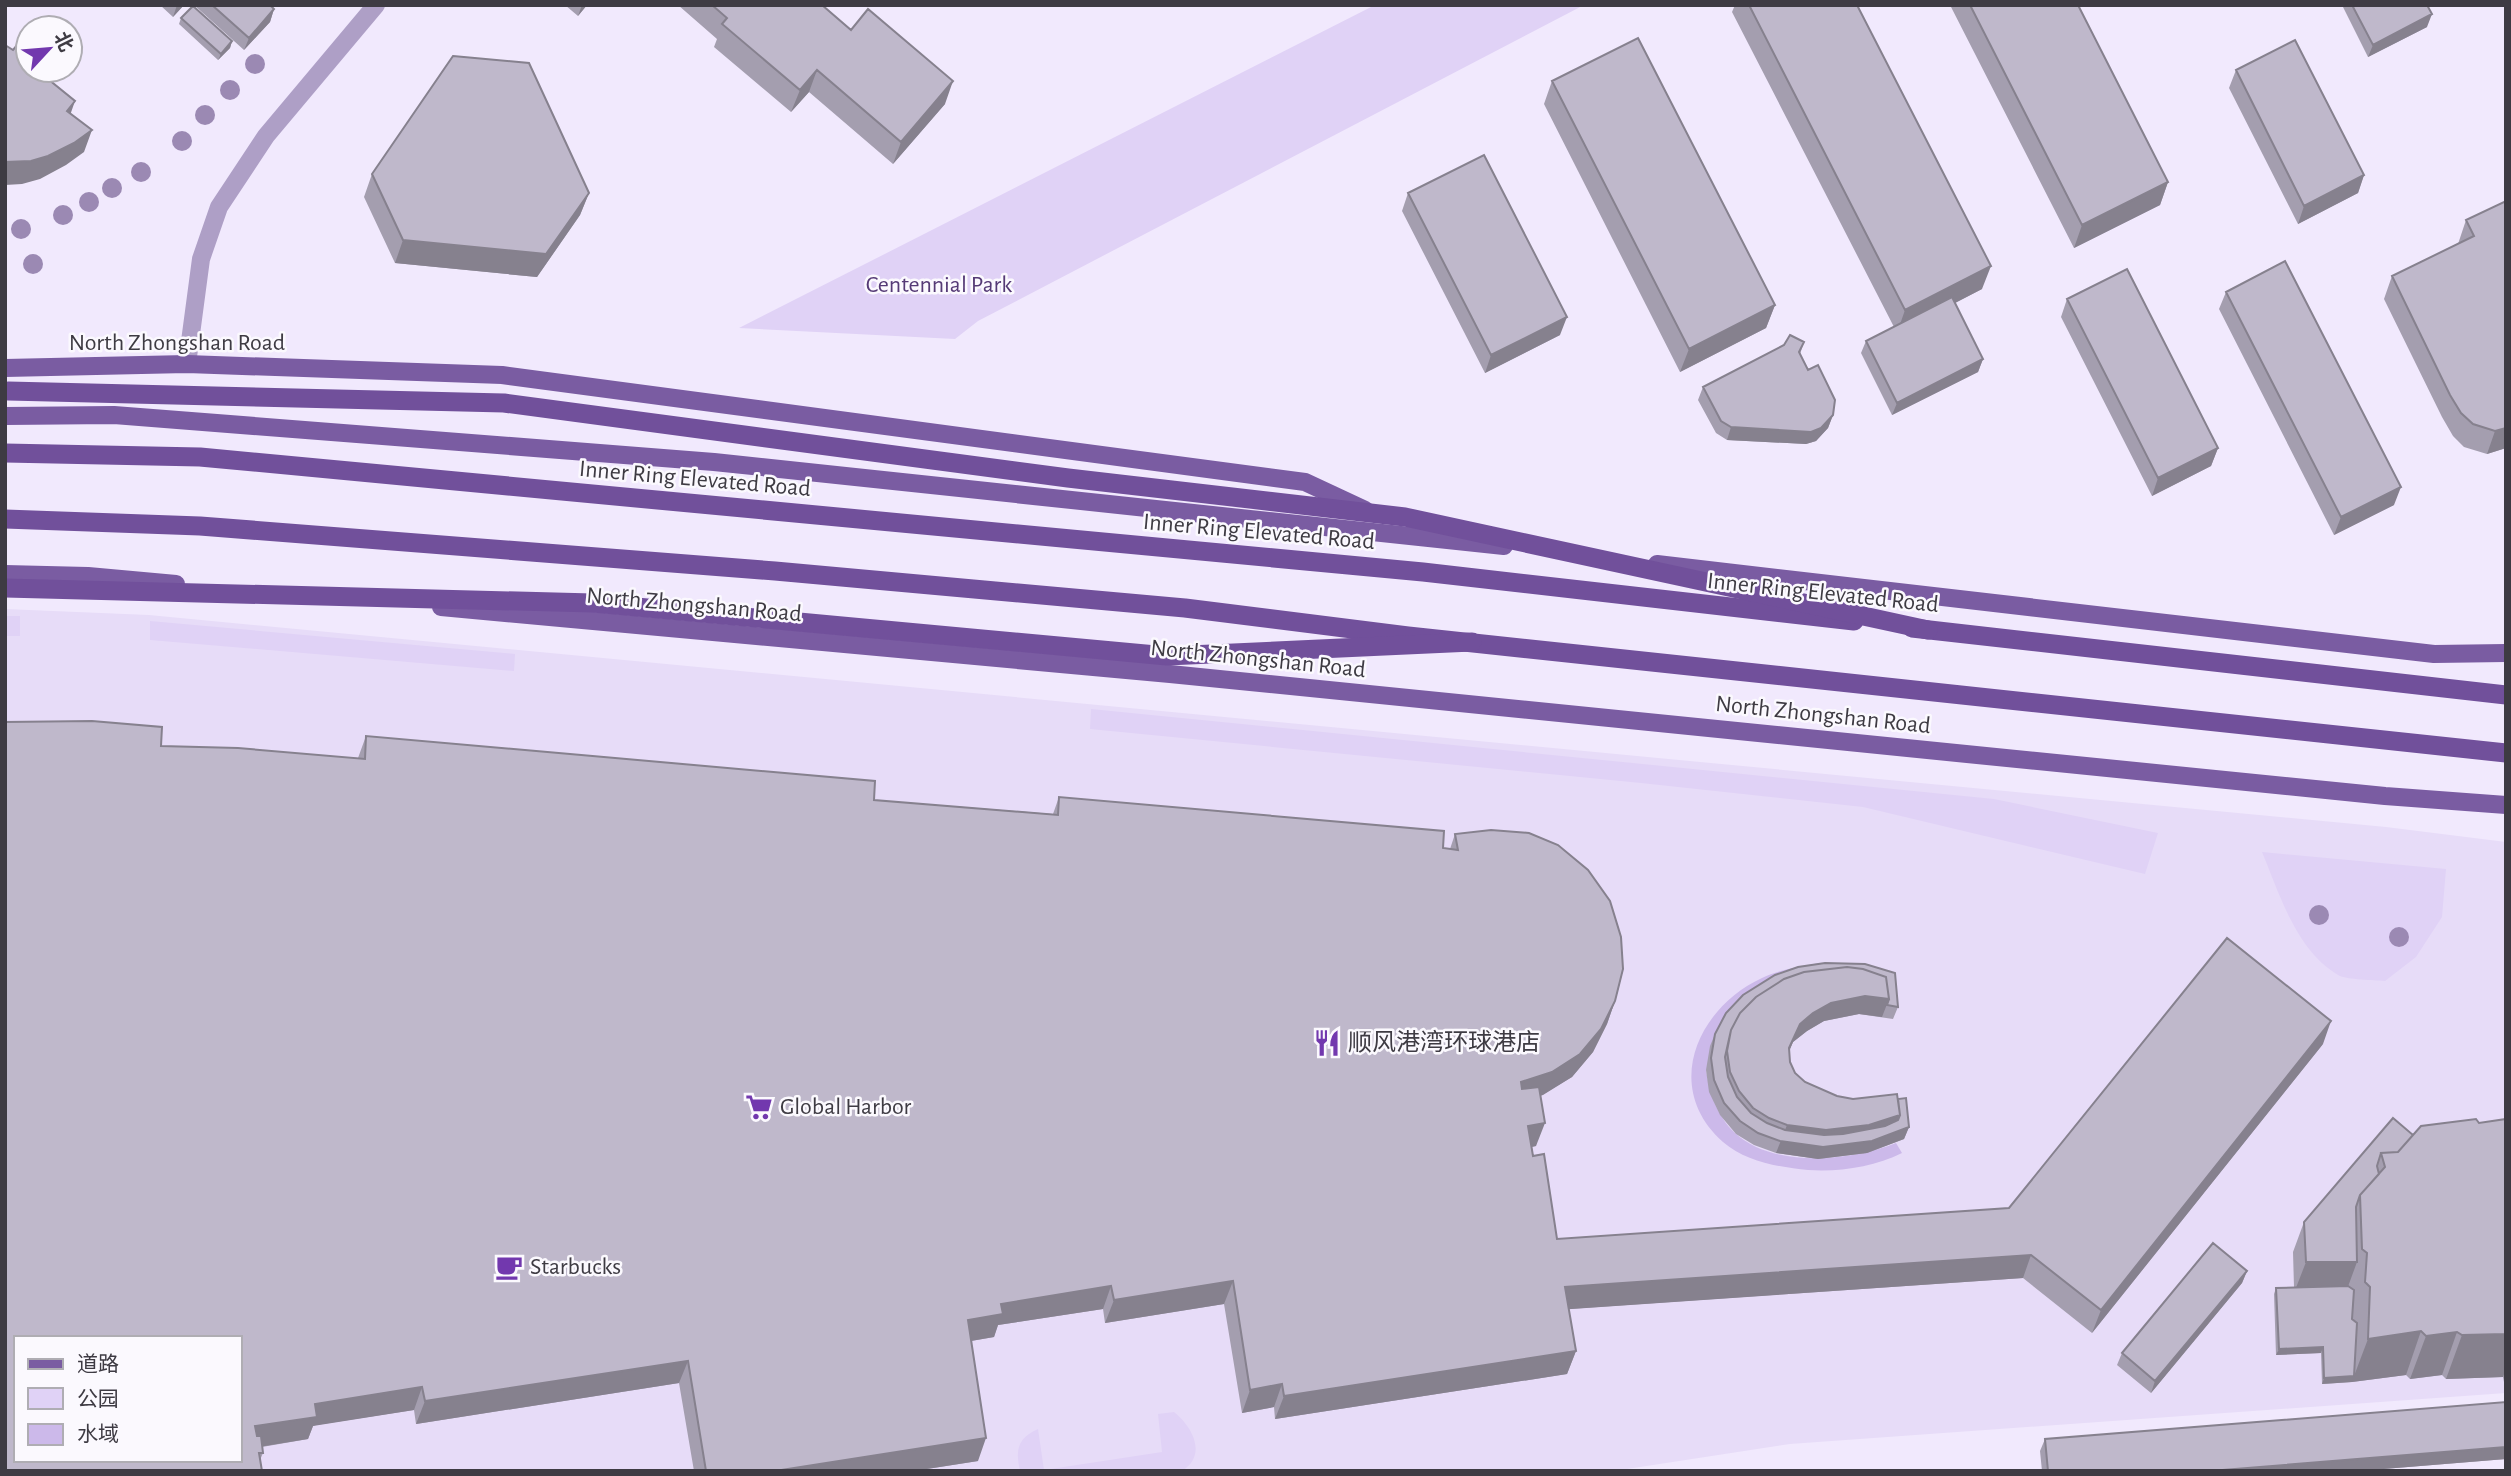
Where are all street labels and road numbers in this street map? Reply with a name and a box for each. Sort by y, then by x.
street label: North Zhongshan Road [69,331,285,355]
street label: Inner Ring Elevated Road [578,457,812,501]
street label: Inner Ring Elevated Road [1142,510,1376,554]
street label: Inner Ring Elevated Road [1706,569,1940,617]
street label: North Zhongshan Road [585,584,803,626]
street label: North Zhongshan Road [1149,636,1367,682]
street label: North Zhongshan Road [1714,692,1932,738]

